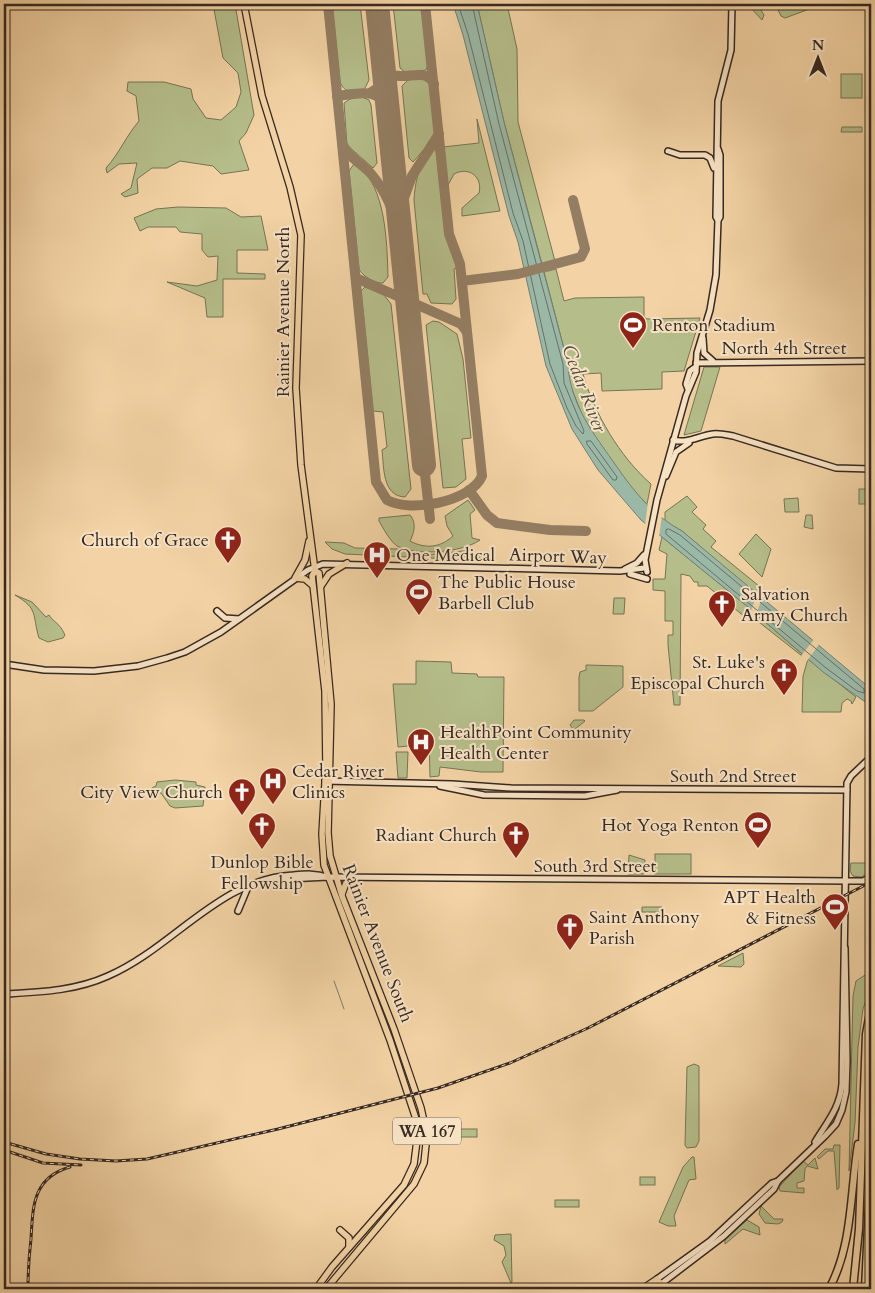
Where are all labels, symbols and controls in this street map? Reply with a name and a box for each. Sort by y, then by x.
north arrow [792,32,842,82]
text: N [812,36,824,55]
street label: Rainier Avenue North [271,227,296,397]
sports icon: Renton Stadium [618,310,648,349]
place label: Renton Stadium [652,313,776,338]
street label: North 4th Street [722,336,847,361]
water label: Cedar River [555,341,613,437]
church icon: Church of Grace [213,525,243,564]
place label: Church of Grace [81,528,209,553]
hospital icon: One Medical [362,540,392,579]
street label: Airport Way [509,542,608,571]
place label: One Medical [396,543,496,568]
place label: The Public House Barbell Club [438,570,576,616]
sports icon: The Public House Barbell Club [404,577,434,616]
place label: Salvation Army Church [741,582,848,628]
church icon: Salvation Army Church [707,589,737,628]
place label: St. Luke's Episcopal Church [630,650,765,696]
church icon: St. Luke's Episcopal Church [769,657,799,696]
place label: HealthPoint Community Health Center [440,720,632,766]
hospital icon: HealthPoint Community Health Center [406,727,436,766]
place label: Cedar River Clinics [292,759,385,805]
street label: South 2nd Street [670,764,796,789]
hospital icon: Cedar River Clinics [258,766,288,805]
church icon: City View Church [227,777,257,816]
place label: City View Church [80,780,223,805]
sports icon: Hot Yoga Renton [743,810,773,849]
church icon: Dunlop Bible Fellowship [247,811,277,850]
place label: Hot Yoga Renton [601,813,740,838]
church icon: Radiant Church [501,820,531,859]
place label: Radiant Church [375,823,497,848]
place label: Dunlop Bible Fellowship [210,850,314,896]
street label: South 3rd Street [534,854,657,879]
street label: Rainier Avenue South [336,860,419,1026]
place label: APT Health & Fitness [723,885,816,931]
sports icon: APT Health & Fitness [820,892,850,931]
place label: Saint Anthony Parish [589,905,700,951]
church icon: Saint Anthony Parish [555,912,585,951]
road number: WA 167 [393,1118,461,1144]

